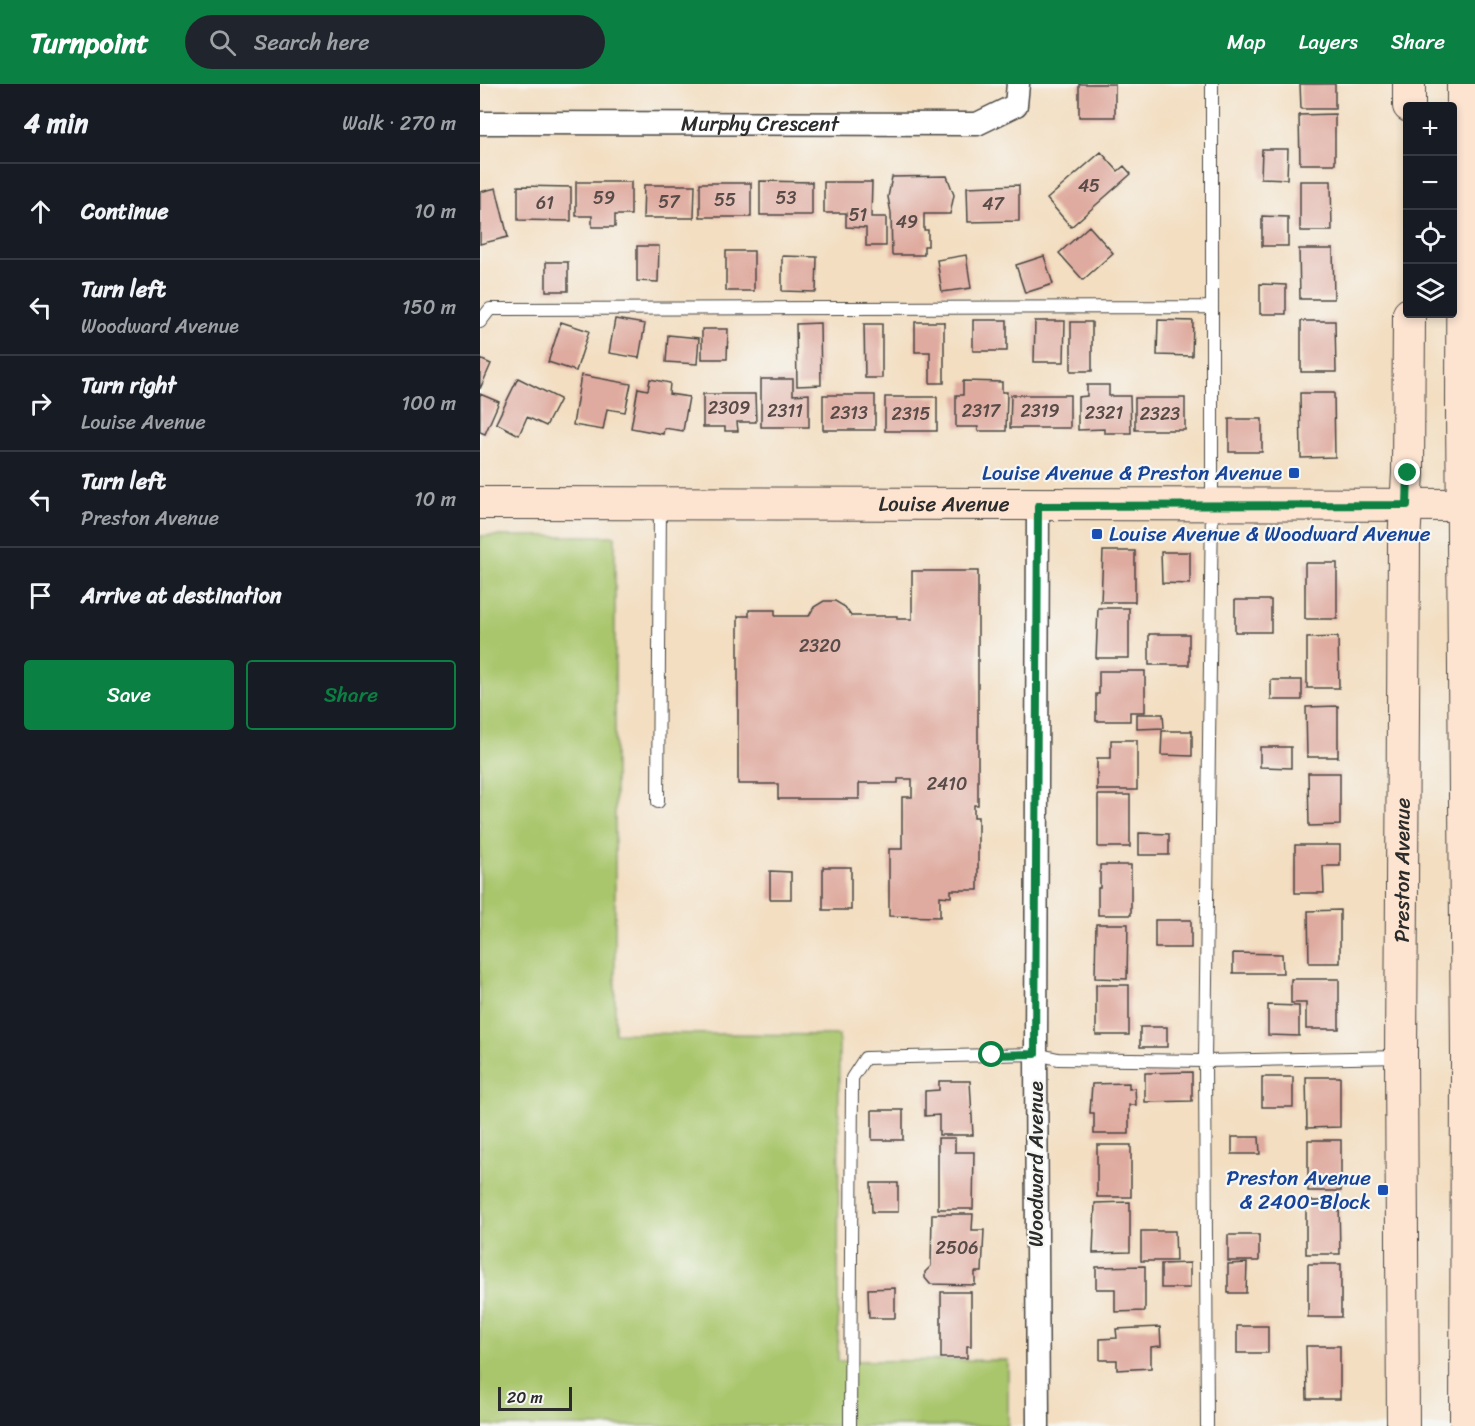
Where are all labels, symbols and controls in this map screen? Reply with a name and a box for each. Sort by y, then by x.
search box [185,15,605,69]
text: Turnpoint [30,18,149,67]
text: Search here [254,23,370,62]
text: Map [1227,23,1266,61]
text: Layers [1299,23,1358,61]
text: Share [1391,23,1445,61]
icon: search [206,26,239,59]
text: 4 min [24,100,88,146]
map controls [1403,102,1457,318]
button: + [1403,102,1457,156]
street label: Murphy Crescent [681,104,840,143]
text: Walk · 270 m [342,106,456,141]
button: − [1403,156,1457,210]
house number: 45 [1078,170,1100,202]
house number: 59 [593,182,615,214]
house number: 53 [776,182,797,214]
house number: 55 [714,184,736,216]
house number: 57 [658,186,681,218]
house number: 61 [536,187,554,219]
house number: 47 [982,188,1005,220]
text: Continue [81,192,169,231]
text: 10 m [414,194,456,229]
icon: ahead [24,195,57,228]
house number: 51 [849,199,868,231]
house number: 49 [896,206,918,238]
button: locate [1403,210,1457,264]
button: layers [1403,264,1457,318]
text: Turn left [81,270,166,309]
text: 150 m [402,290,456,325]
icon: left [24,291,57,324]
text: Woodward Avenue [81,309,239,344]
text: Turn right [81,366,176,405]
text: 100 m [402,386,456,421]
icon: right [24,387,57,420]
house number: 2309 [708,392,750,424]
house number: 2311 [767,395,803,427]
house number: 2317 [962,395,1002,427]
house number: 2319 [1020,395,1060,427]
house number: 2313 [830,397,868,429]
house number: 2321 [1085,397,1123,429]
house number: 2315 [892,398,931,430]
house number: 2323 [1140,398,1180,430]
text: Louise Avenue [81,405,206,440]
place label: Louise Avenue & Preston Avenue [982,454,1282,492]
route end [1394,459,1420,485]
text: Turn left [81,462,166,501]
marker: Louise Avenue & Preston Avenue [1287,466,1301,480]
text: 10 m [414,482,456,517]
icon: left [24,483,57,516]
street label: Louise Avenue [878,485,1010,523]
text: Preston Avenue [81,501,219,536]
place label: Louise Avenue & Woodward Avenue [1109,515,1431,553]
marker: Louise Avenue & Woodward Avenue [1090,527,1104,541]
text: Arrive at destination [81,576,282,615]
icon: arrive [24,579,57,612]
house number: 2320 [799,630,841,662]
button: Save [24,660,234,730]
button: Share [246,660,456,730]
house number: 2410 [927,768,967,800]
street label: Preston Avenue [1383,797,1422,943]
route start [978,1041,1004,1067]
street label: Woodward Avenue [1017,1081,1055,1247]
place label: Preston Avenue & 2400-Block [1226,1159,1371,1221]
marker: Preston Avenue & 2400-Block [1376,1183,1390,1197]
house number: 2506 [936,1232,978,1264]
text: 20 m [507,1383,543,1412]
scale bar [498,1384,572,1412]

